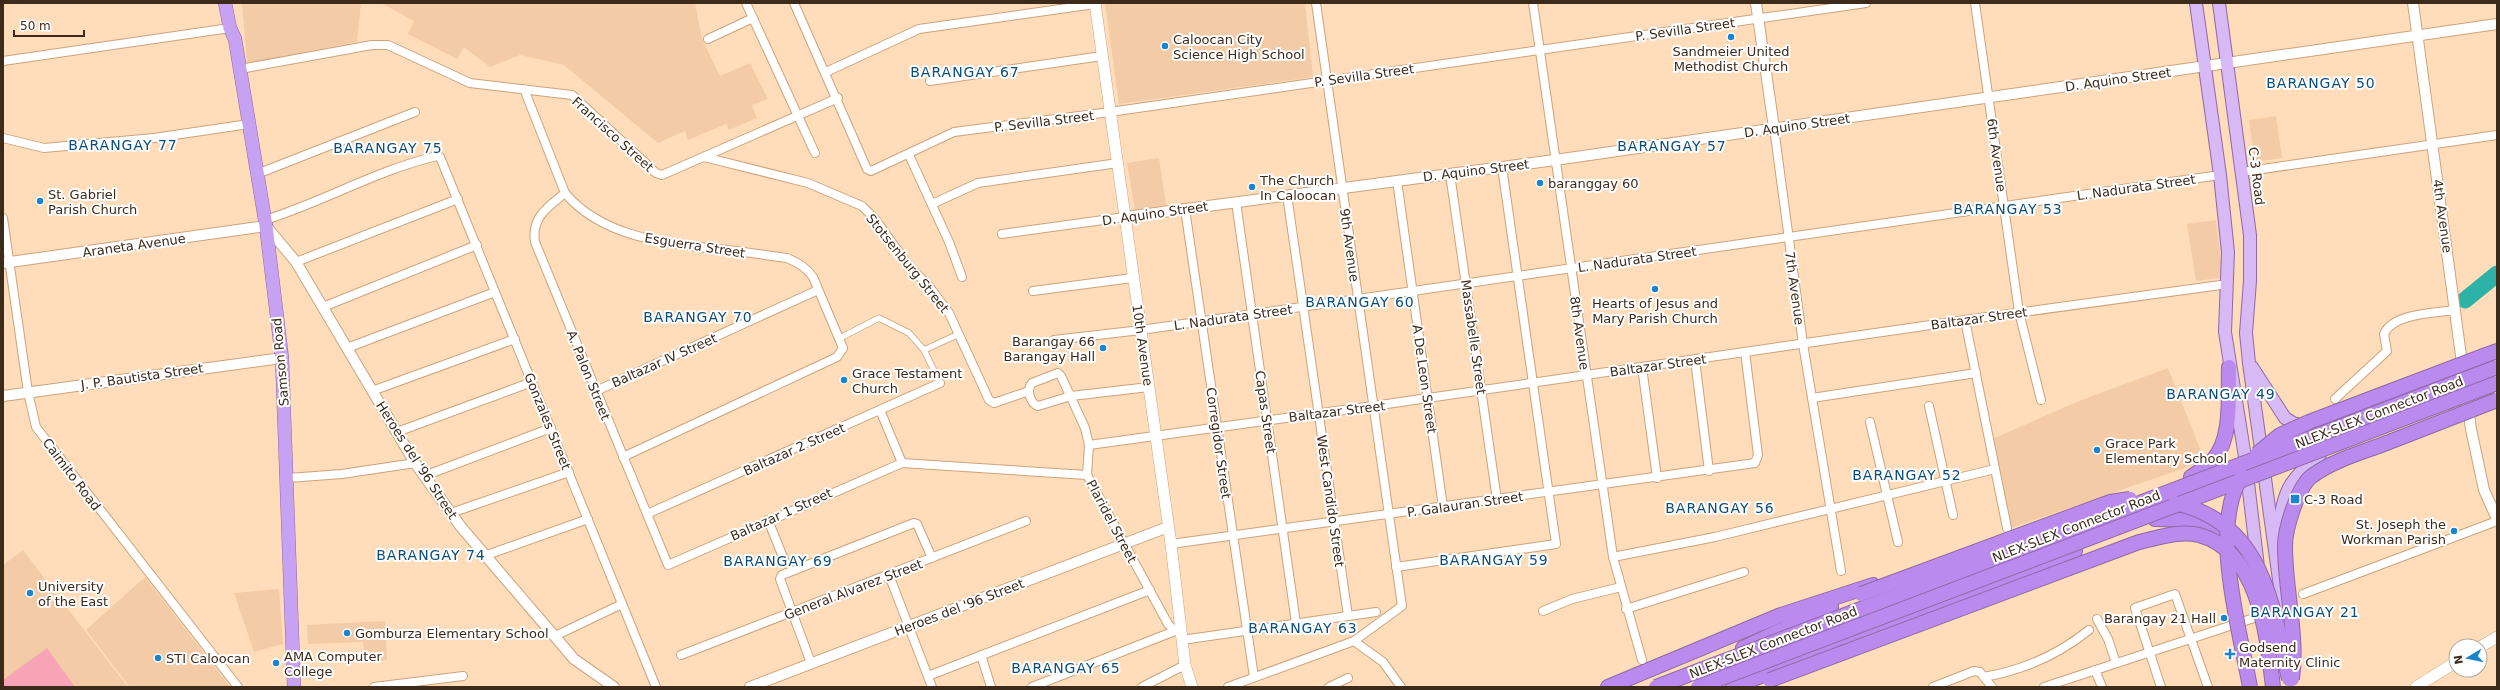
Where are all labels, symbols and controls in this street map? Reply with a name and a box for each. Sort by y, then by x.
scale bar [14,12,84,38]
street label: P. Sevilla Street [1634,15,1736,44]
text: 50 m [20,19,51,33]
place label: Caloocan City Science High School [1173,32,1305,62]
marker: Sandmeier United Methodist Church [1726,32,1736,42]
marker: Caloocan City Science High School [1160,41,1170,51]
place label: Sandmeier United Methodist Church [1672,44,1790,74]
street label: P. Sevilla Street [1313,61,1415,90]
district label: BARANGAY 67 [910,64,1020,80]
street label: D. Aquino Street [2064,65,2172,94]
district label: BARANGAY 50 [2266,75,2376,91]
street label: Francisco Street [569,94,656,175]
street label: P. Sevilla Street [993,108,1095,135]
street label: D. Aquino Street [1743,111,1851,140]
street label: 6th Avenue [1984,117,2009,193]
district label: BARANGAY 77 [68,137,178,153]
district label: BARANGAY 57 [1617,138,1727,154]
district label: BARANGAY 75 [333,140,443,156]
street label: C-3 Road [2245,146,2268,206]
street label: D. Aquino Street [1422,157,1530,184]
street label: L. Nadurata Street [2076,172,2196,203]
place label: The Church In Caloocan [1259,173,1336,203]
place label: baranggay 60 [1548,176,1639,191]
marker: baranggay 60 [1535,178,1545,188]
street label: 4th Avenue [2430,178,2455,254]
marker: The Church In Caloocan [1247,182,1257,192]
place label: St. Gabriel Parish Church [48,187,137,217]
marker: St. Gabriel Parish Church [35,196,45,206]
street label: D. Aquino Street [1101,199,1209,228]
district label: BARANGAY 53 [1953,201,2063,217]
street label: 9th Avenue [1337,207,1362,283]
street label: Stotsenburg Street [863,211,952,316]
street label: Esguerra Street [644,230,746,261]
street label: Araneta Avenue [82,231,187,260]
street label: L. Nadurata Street [1577,244,1697,275]
street label: 7th Avenue [1782,250,1807,326]
street label: Massabelle Street [1458,279,1489,395]
marker: Hearts of Jesus and Mary Parish Church [1650,284,1660,294]
district label: BARANGAY 60 [1305,294,1415,310]
street label: 8th Avenue [1567,295,1592,371]
place label: Hearts of Jesus and Mary Parish Church [1592,296,1718,326]
street label: L. Nadurata Street [1173,302,1293,333]
street label: 10th Avenue [1129,303,1156,387]
street label: Baltazar Street [1930,304,2028,333]
district label: BARANGAY 70 [643,309,753,325]
street label: Samson Road [269,317,292,407]
street label: A De Leon Street [1409,324,1440,435]
street label: A. Palon Street [564,328,613,422]
street label: Baltazar Ⅳ Street [609,331,719,390]
place label: Barangay 66 Barangay Hall [1004,334,1095,364]
marker: Barangay 66 Barangay Hall [1098,343,1108,353]
street label: Baltazar Street [1609,351,1707,380]
street label: J. P. Bautista Street [79,360,204,393]
place label: Grace Testament Church [852,366,962,396]
street label: Capas Street [1252,370,1279,455]
street label: Gonzales Street [521,371,574,472]
street label: NLEX-SLEX Connector Road [2293,373,2465,451]
marker: Grace Testament Church [839,375,849,385]
street label: Corregidor Street [1203,386,1234,500]
district label: BARANGAY 49 [2166,386,2276,402]
street label: Baltazar Street [1288,398,1386,425]
street label: Heroes del '96 Street [373,399,460,522]
street label: Baltazar 2 Street [741,420,847,479]
street label: West Candido Street [1314,434,1347,568]
street label: Caimito Road [40,435,104,513]
place label: Grace Park Elementary School [2105,436,2227,466]
marker: Grace Park Elementary School [2092,445,2102,455]
district label: BARANGAY 52 [1852,467,1962,483]
street label: Plaridel Street [1083,477,1140,565]
street label: Baltazar 1 Street [728,485,834,544]
street label: NLEX-SLEX Connector Road [1990,487,2162,565]
street label: P. Galauran Street [1406,489,1524,520]
place label: C-3 Road [2304,492,2363,507]
marker: C-3 Road [2289,493,2301,505]
district label: BARANGAY 56 [1665,500,1775,516]
place label: St. Joseph the Workman Parish [2341,517,2446,547]
marker: St. Joseph the Workman Parish [2449,526,2459,536]
district label: BARANGAY 74 [376,547,486,563]
district label: BARANGAY 59 [1439,552,1549,568]
district label: BARANGAY 69 [723,553,833,569]
street label: General Alvarez Street [782,556,925,623]
street label: Heroes del '96 Street [892,576,1026,639]
place label: University of the East [38,579,108,609]
marker: University of the East [25,588,35,598]
street label: NLEX-SLEX Connector Road [1687,603,1859,681]
district label: BARANGAY 21 [2250,604,2360,620]
place label: Barangay 21 Hall [2104,611,2216,626]
marker: Barangay 21 Hall [2219,613,2229,623]
district label: BARANGAY 63 [1248,620,1358,636]
place label: Gomburza Elementary School [355,626,549,641]
marker: Gomburza Elementary School [342,628,352,638]
north arrow [2448,638,2488,678]
place label: Godsend Maternity Clinic [2239,640,2340,670]
marker: Godsend Maternity Clinic [2224,648,2236,660]
place label: AMA Computer College [284,649,382,679]
place label: STI Caloocan [166,651,250,666]
marker: STI Caloocan [153,653,163,663]
text: N [2451,654,2466,665]
marker: AMA Computer College [271,658,281,668]
district label: BARANGAY 65 [1011,660,1121,676]

